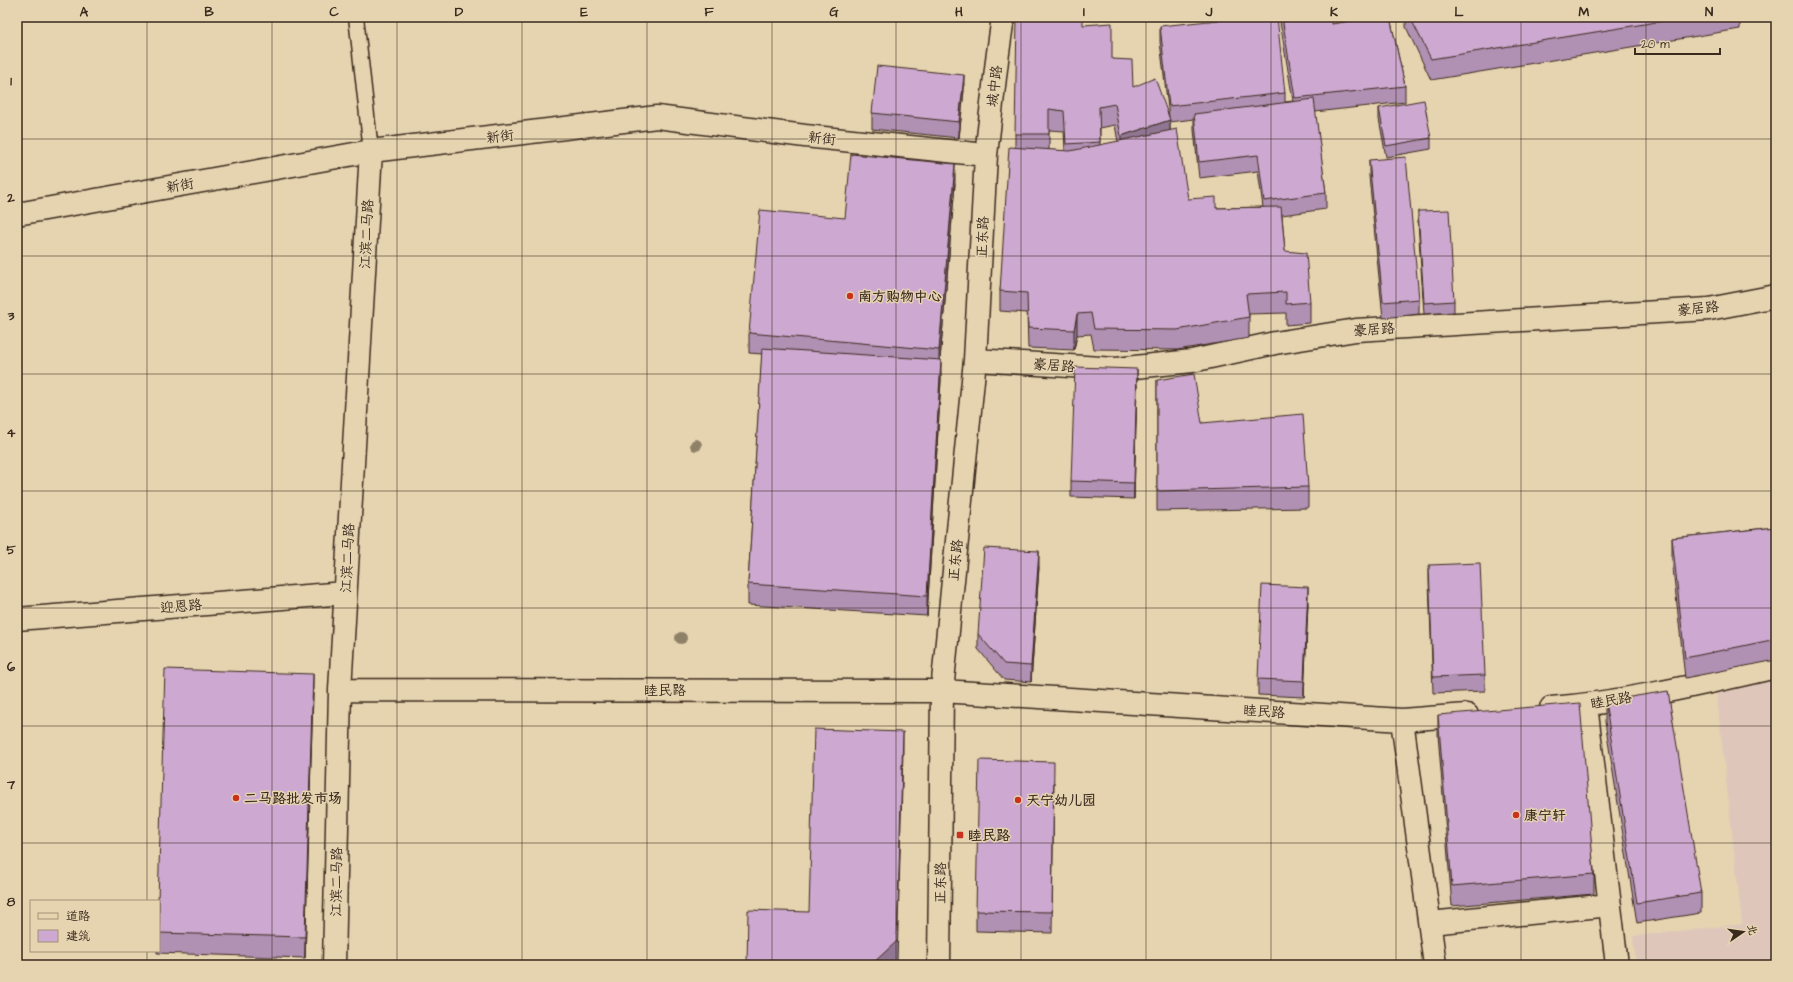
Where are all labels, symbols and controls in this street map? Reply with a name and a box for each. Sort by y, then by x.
text: A [80,3,89,21]
text: B [204,3,214,21]
text: C [329,3,339,21]
text: D [455,3,464,21]
text: E [580,3,588,21]
text: F [704,3,714,21]
text: G [829,3,839,21]
text: H [955,3,963,21]
text: I [1083,3,1085,21]
text: J [1205,3,1213,21]
text: K [1330,3,1338,21]
text: L [1454,3,1464,21]
text: M [1579,3,1590,21]
text: N [1705,3,1713,21]
scale bar [1635,30,1720,56]
text: 20 m [1641,36,1670,53]
street label: 城中路 [983,64,1007,108]
text: 1 [10,72,12,90]
street label: 新街 [485,125,515,149]
street label: 新街 [807,128,837,150]
street label: 新街 [165,174,196,198]
text: 2 [6,189,15,207]
street label: 江滨二马路 [355,199,379,270]
street label: 正东路 [972,216,994,259]
place label: 南方购物中心 [858,287,942,307]
marker: 南方购物中心 [845,291,855,301]
street label: 豪居路 [1676,297,1720,321]
text: 3 [7,307,15,325]
street label: 豪居路 [1352,319,1396,341]
street label: 豪居路 [1032,355,1076,377]
text: 4 [7,424,16,442]
street label: 江滨二马路 [336,523,360,594]
street label: 正东路 [944,538,968,582]
text: 5 [6,541,16,559]
street label: 迎恩路 [159,595,203,619]
text: 6 [7,658,16,676]
street label: 睦民路 [644,681,686,701]
street label: 睦民路 [1589,687,1634,714]
street label: 睦民路 [1242,701,1286,723]
text: 7 [6,776,16,794]
place label: 二马路批发市场 [244,789,342,809]
place label: 天宁幼儿园 [1026,791,1096,811]
marker: 二马路批发市场 [231,793,241,803]
marker: 天宁幼儿园 [1013,795,1023,805]
place label: 康宁轩 [1524,806,1566,826]
marker: 康宁轩 [1511,810,1521,820]
place label: 睦民路 [968,826,1010,846]
marker: 睦民路 [955,830,965,840]
street label: 江滨二马路 [326,847,348,917]
street label: 正东路 [931,862,951,904]
text: 8 [7,893,16,911]
legend [30,900,160,952]
text: 道路 [66,908,90,925]
north arrow [1723,912,1763,952]
text: 北 [1744,923,1761,937]
text: 建筑 [66,928,90,945]

